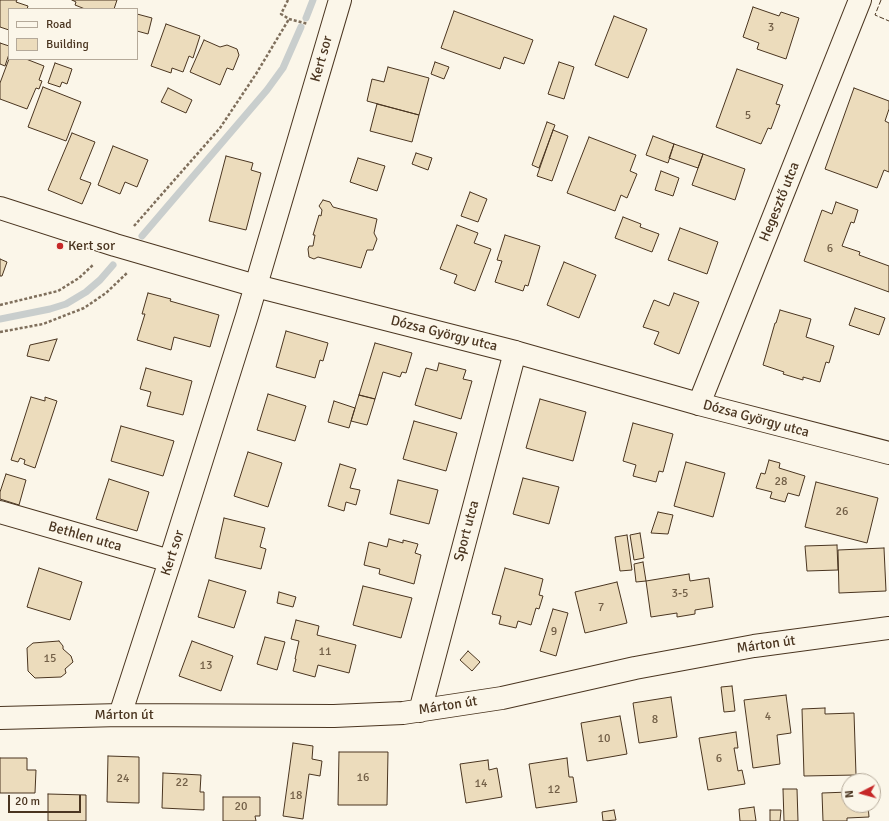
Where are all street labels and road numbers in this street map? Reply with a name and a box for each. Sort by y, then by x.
street label: Kert sor [307,34,337,84]
street label: Hegesztő utca [756,160,804,244]
street label: Dózsa György utca [389,313,499,355]
street label: Dózsa György utca [701,397,811,441]
street label: Sport utca [451,499,483,563]
street label: Bethlen utca [46,518,124,556]
street label: Kert sor [158,528,188,578]
street label: Márton út [736,633,796,657]
street label: Márton út [417,693,479,719]
street label: Márton út [94,707,154,723]

